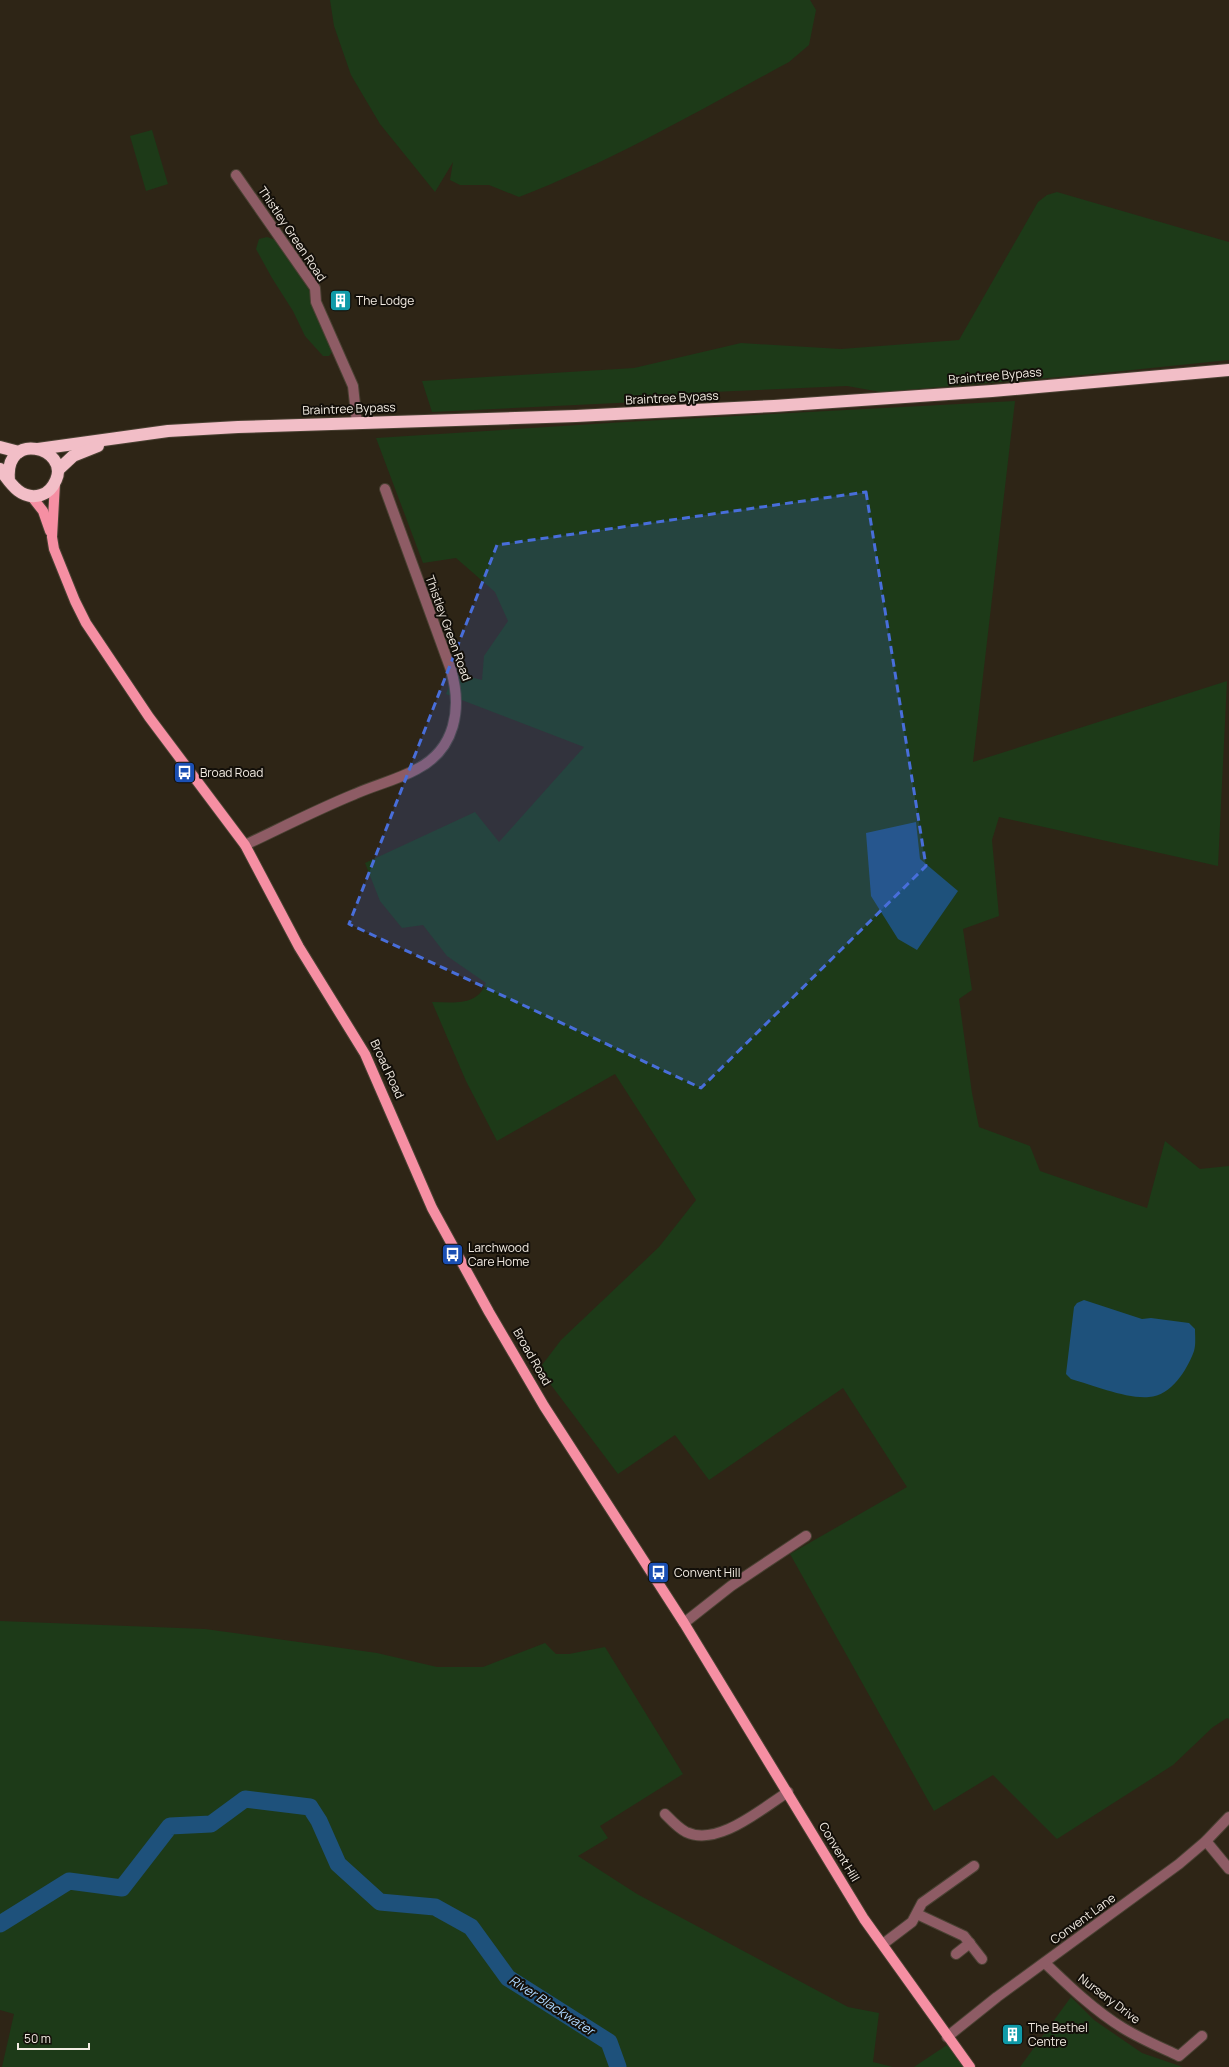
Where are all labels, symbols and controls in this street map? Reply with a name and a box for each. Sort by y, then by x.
street label: Thistley Green Road [254,183,331,285]
building icon: The Lodge [328,288,354,314]
place label: The Lodge [356,292,414,309]
street label: Braintree Bypass [948,363,1042,388]
street label: Braintree Bypass [625,387,719,408]
street label: Braintree Bypass [302,398,396,419]
street label: Thistley Green Road [421,573,475,683]
bus stop icon: Broad Road [172,760,198,786]
place label: Broad Road [200,764,263,781]
street label: Broad Road [366,1037,409,1101]
place label: Larchwood Care Home [468,1239,529,1270]
bus stop icon: Larchwood Care Home [439,1242,465,1268]
street label: Broad Road [509,1325,556,1388]
bus stop icon: Convent Hill [646,1560,672,1586]
place label: Convent Hill [674,1564,740,1581]
street label: Convent Hill [815,1819,864,1885]
street label: Convent Lane [1047,1889,1119,1948]
street label: Nursery Drive [1075,1970,1144,2028]
water label: River Blackwater [506,1971,600,2041]
place label: The Bethel Centre [1028,2019,1088,2050]
building icon: The Bethel Centre [1000,2022,1026,2048]
scale bar [18,2025,89,2051]
text: 50 m [24,2030,51,2047]

